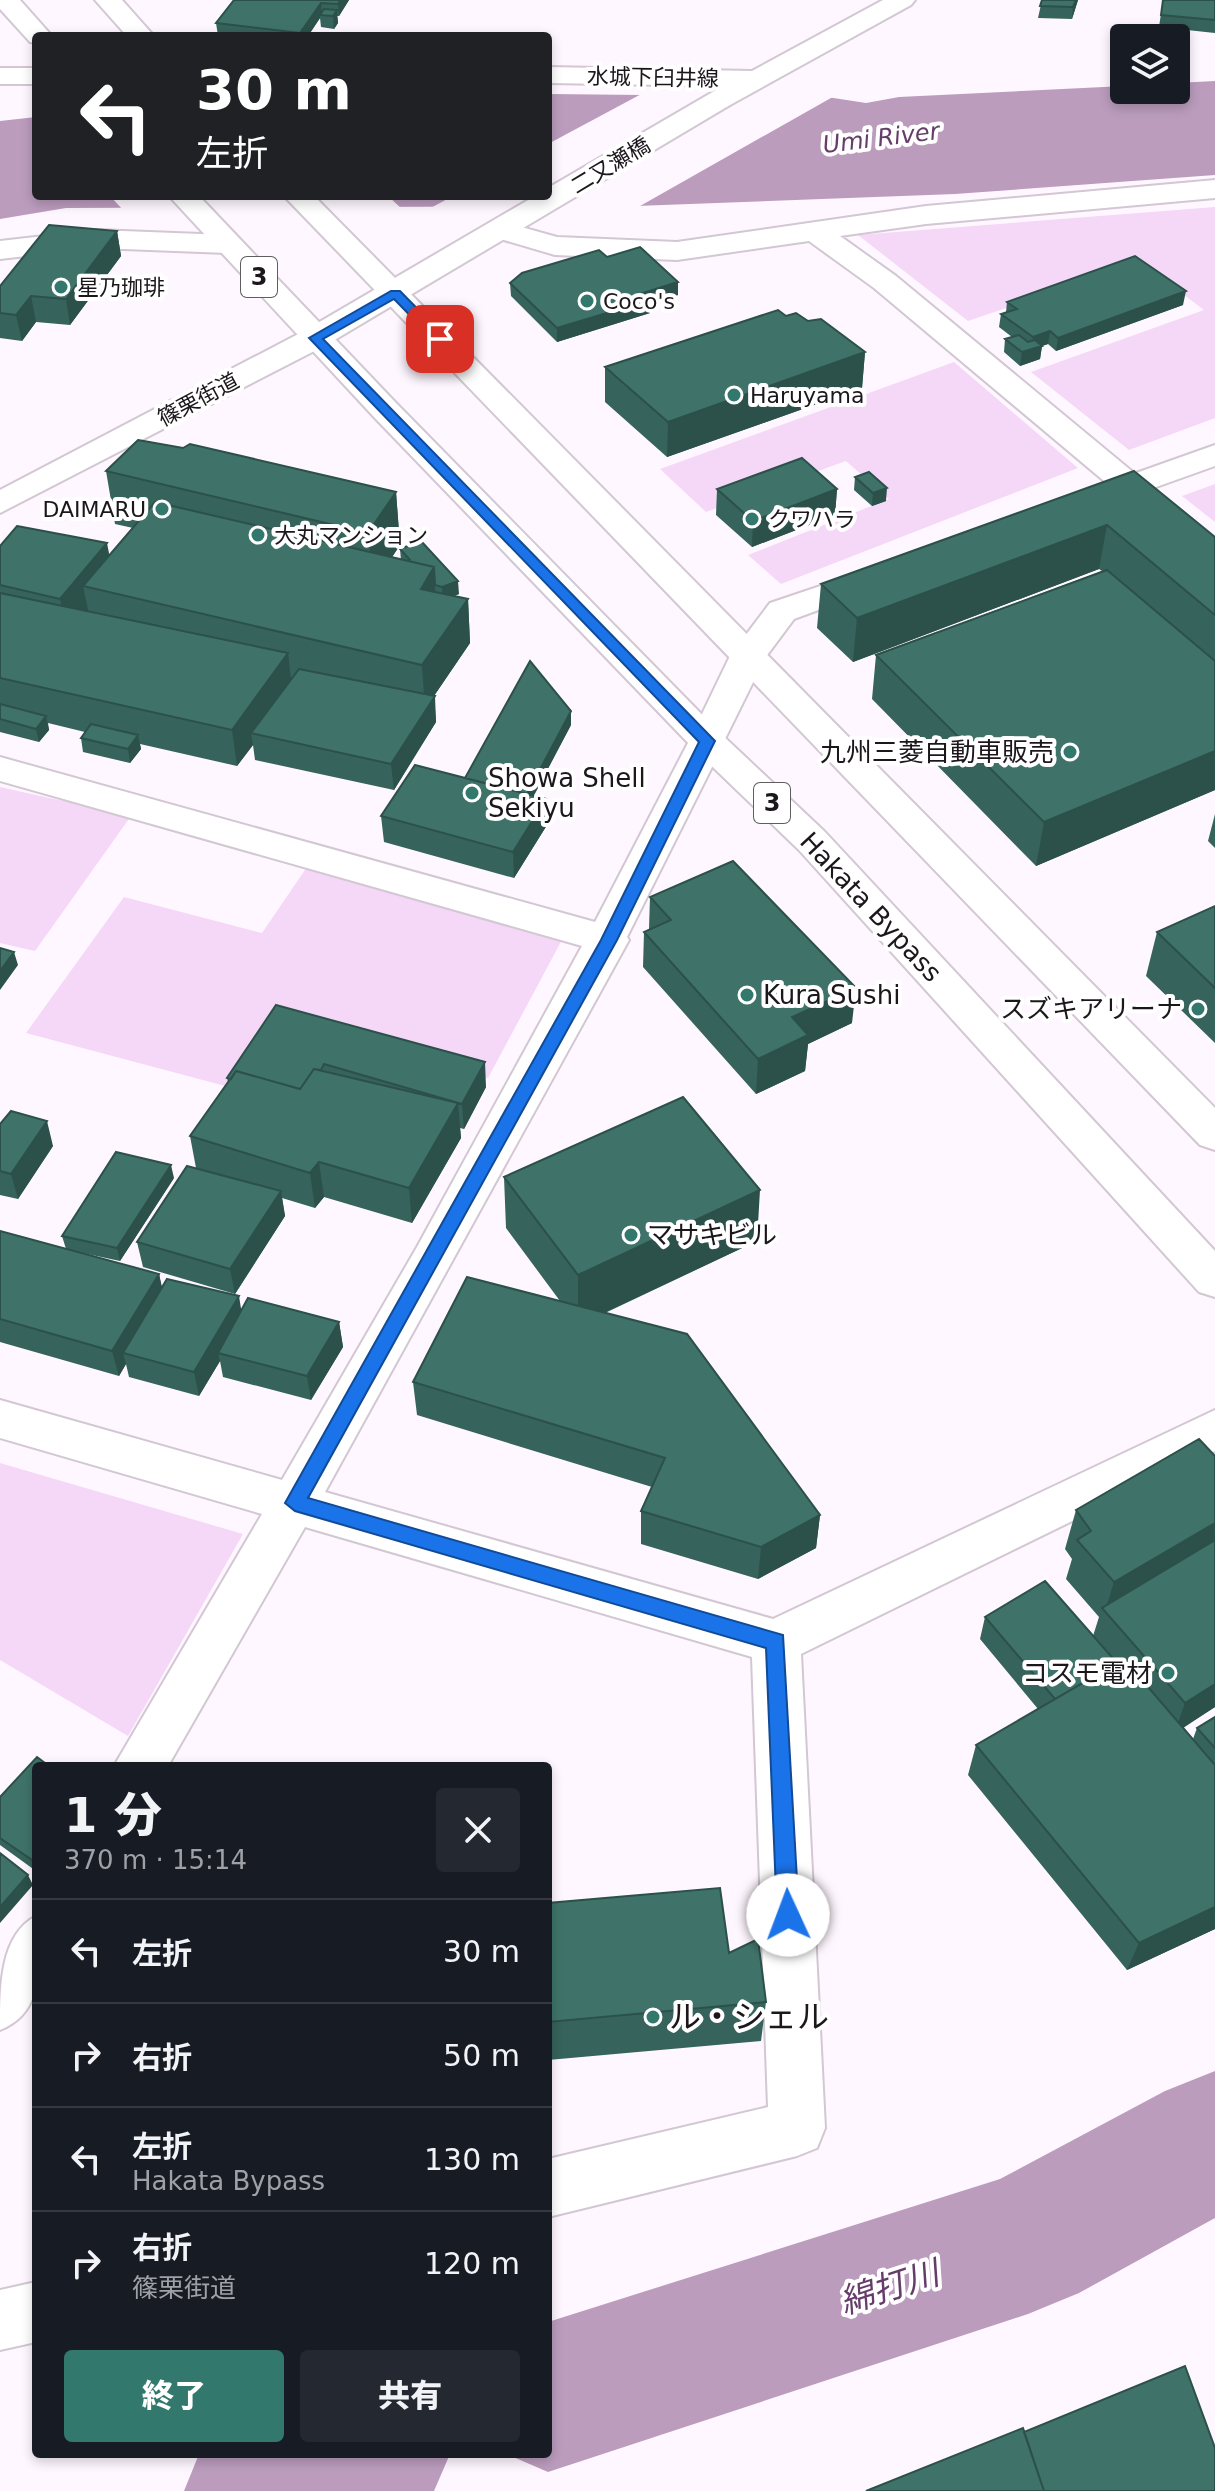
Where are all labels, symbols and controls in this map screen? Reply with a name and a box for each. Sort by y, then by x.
map controls [1110,24,1190,104]
button: layers [1110,24,1190,104]
text: 30 m [196,57,352,122]
icon: left [64,64,168,168]
street label: 水城下臼井線 [587,64,719,91]
water label: Umi River [821,117,943,159]
street label: 二又瀬橋 [566,132,654,199]
text: 左折 [196,133,268,174]
road number: 3 [241,257,277,297]
place label: 星乃珈琲 [77,275,165,300]
marker: 星乃珈琲 [52,278,70,296]
place label: Coco's [603,289,675,314]
marker: Coco's [578,292,596,310]
pin [406,305,474,373]
icon: arrive [418,317,462,361]
street label: 篠栗街道 [154,368,243,431]
place label: Haruyama [750,383,864,408]
marker: Haruyama [725,386,743,404]
place label: DAIMARU [42,497,146,522]
marker: DAIMARU [153,500,171,518]
place label: クワハラ [768,507,856,532]
marker: クワハラ [743,510,761,528]
place label: 大丸マンション [274,523,428,548]
marker: 大丸マンション [249,526,267,544]
place label: 九州三菱自動車販売 [820,737,1054,767]
marker: 九州三菱自動車販売 [1061,743,1079,761]
place label: Showa Shell Sekiyu [488,763,646,823]
road number: 3 [754,783,790,823]
marker: Showa Shell Sekiyu [463,784,481,802]
street label: Hakata Bypass [794,826,948,988]
place label: Kura Sushi [763,980,900,1010]
marker: Kura Sushi [738,986,756,1004]
place label: スズキアリーナ [1000,994,1182,1024]
marker: スズキアリーナ [1189,1000,1207,1018]
place label: マサキビル [647,1220,777,1250]
marker: マサキビル [622,1226,640,1244]
place label: コスモ電材 [1022,1658,1152,1688]
marker: コスモ電材 [1159,1664,1177,1682]
text: 1 分 [64,1787,162,1843]
button: close [436,1788,520,1872]
text: 370 m · 15:14 [64,1845,247,1875]
position arrow [746,1873,830,1957]
icon: left [64,1929,108,1973]
text: 30 m [443,1934,520,1969]
text: 左折 [132,1936,192,1971]
place label: ル・シェル [669,1998,829,2036]
marker: ル・シェル [644,2008,662,2026]
icon: right [64,2033,108,2077]
text: 50 m [443,2038,520,2073]
text: 右折 [132,2040,192,2075]
text: 左折 [132,2129,192,2164]
icon: left [64,2137,108,2181]
text: 130 m [424,2142,520,2177]
text: Hakata Bypass [132,2166,325,2196]
text: 右折 [132,2230,192,2265]
icon: right [64,2241,108,2285]
text: 120 m [424,2246,520,2281]
water label: 綿打川 [834,2251,947,2322]
text: 篠栗街道 [132,2273,236,2303]
button: 終了 [64,2350,284,2442]
button: 共有 [300,2350,520,2442]

